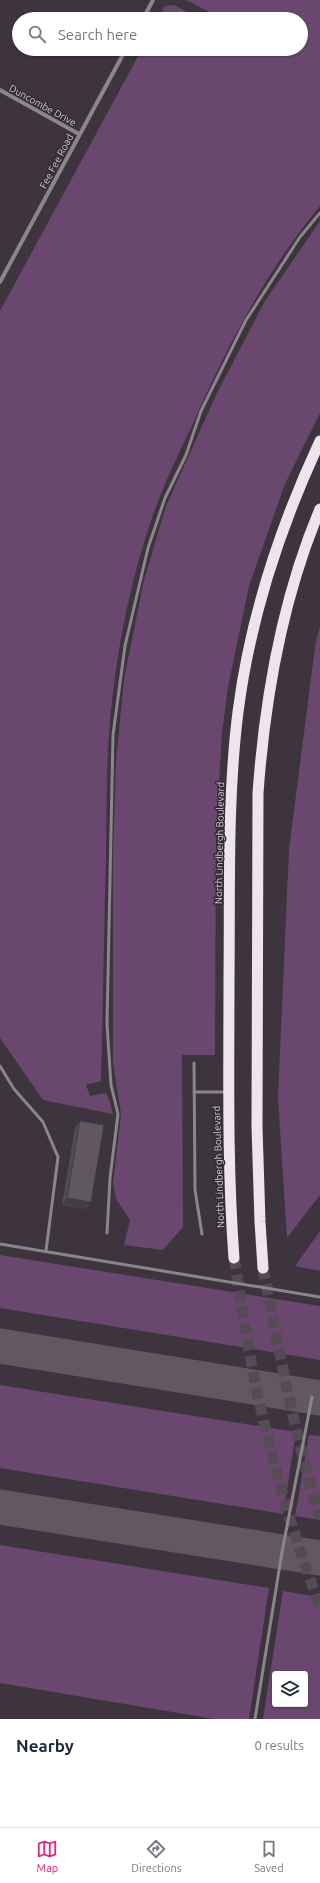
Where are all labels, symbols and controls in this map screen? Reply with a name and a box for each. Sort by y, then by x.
search box [12,12,308,56]
icon: search [26,23,48,45]
text: Search here [58,26,137,43]
street label: Duncombe Drive [7,82,78,128]
street label: Fee Fee Road [37,132,75,190]
street label: North Lindbergh Boulevard [213,782,226,904]
street label: North Lindbergh Boulevard [211,1105,226,1228]
map controls [272,1671,308,1707]
button: layers [272,1671,308,1707]
text: Nearby [16,1736,74,1755]
text: 0 results [254,1738,304,1752]
tab: Map [36,1838,58,1874]
tab: Directions [131,1838,182,1874]
tab: Saved [254,1838,284,1874]

